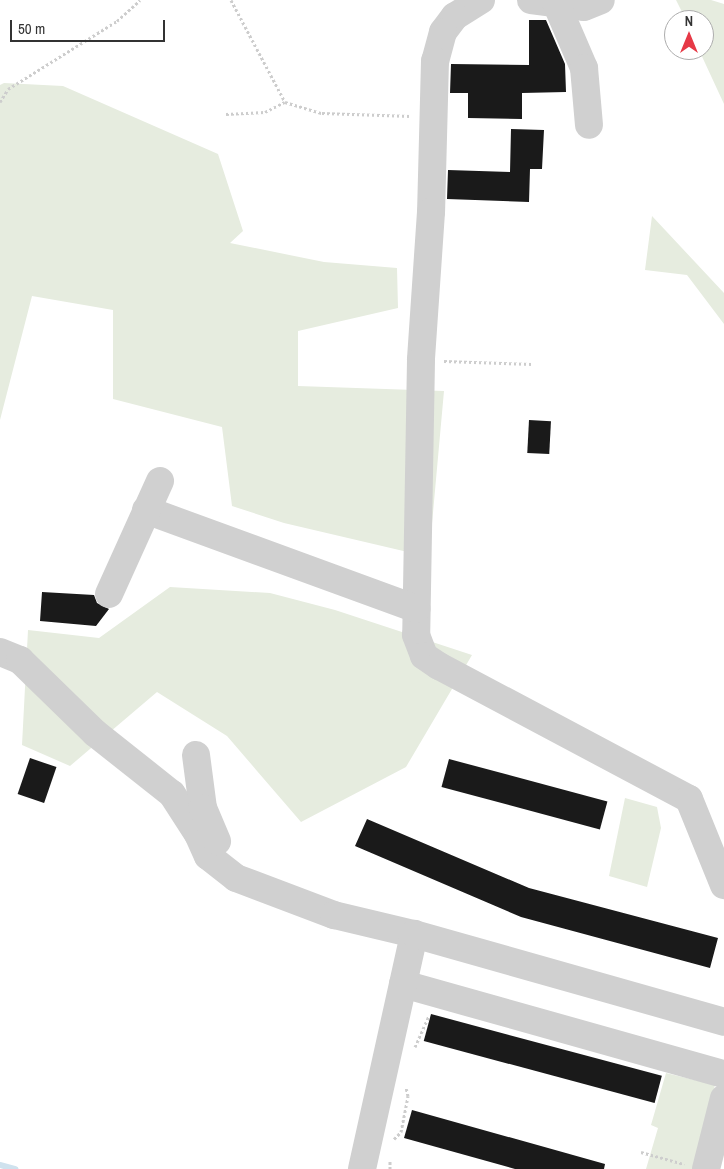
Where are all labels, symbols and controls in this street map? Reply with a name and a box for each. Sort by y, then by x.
scale bar [12,10,168,42]
north arrow [664,10,714,60]
text: N [685,12,693,30]
text: 50 m [18,18,45,39]

